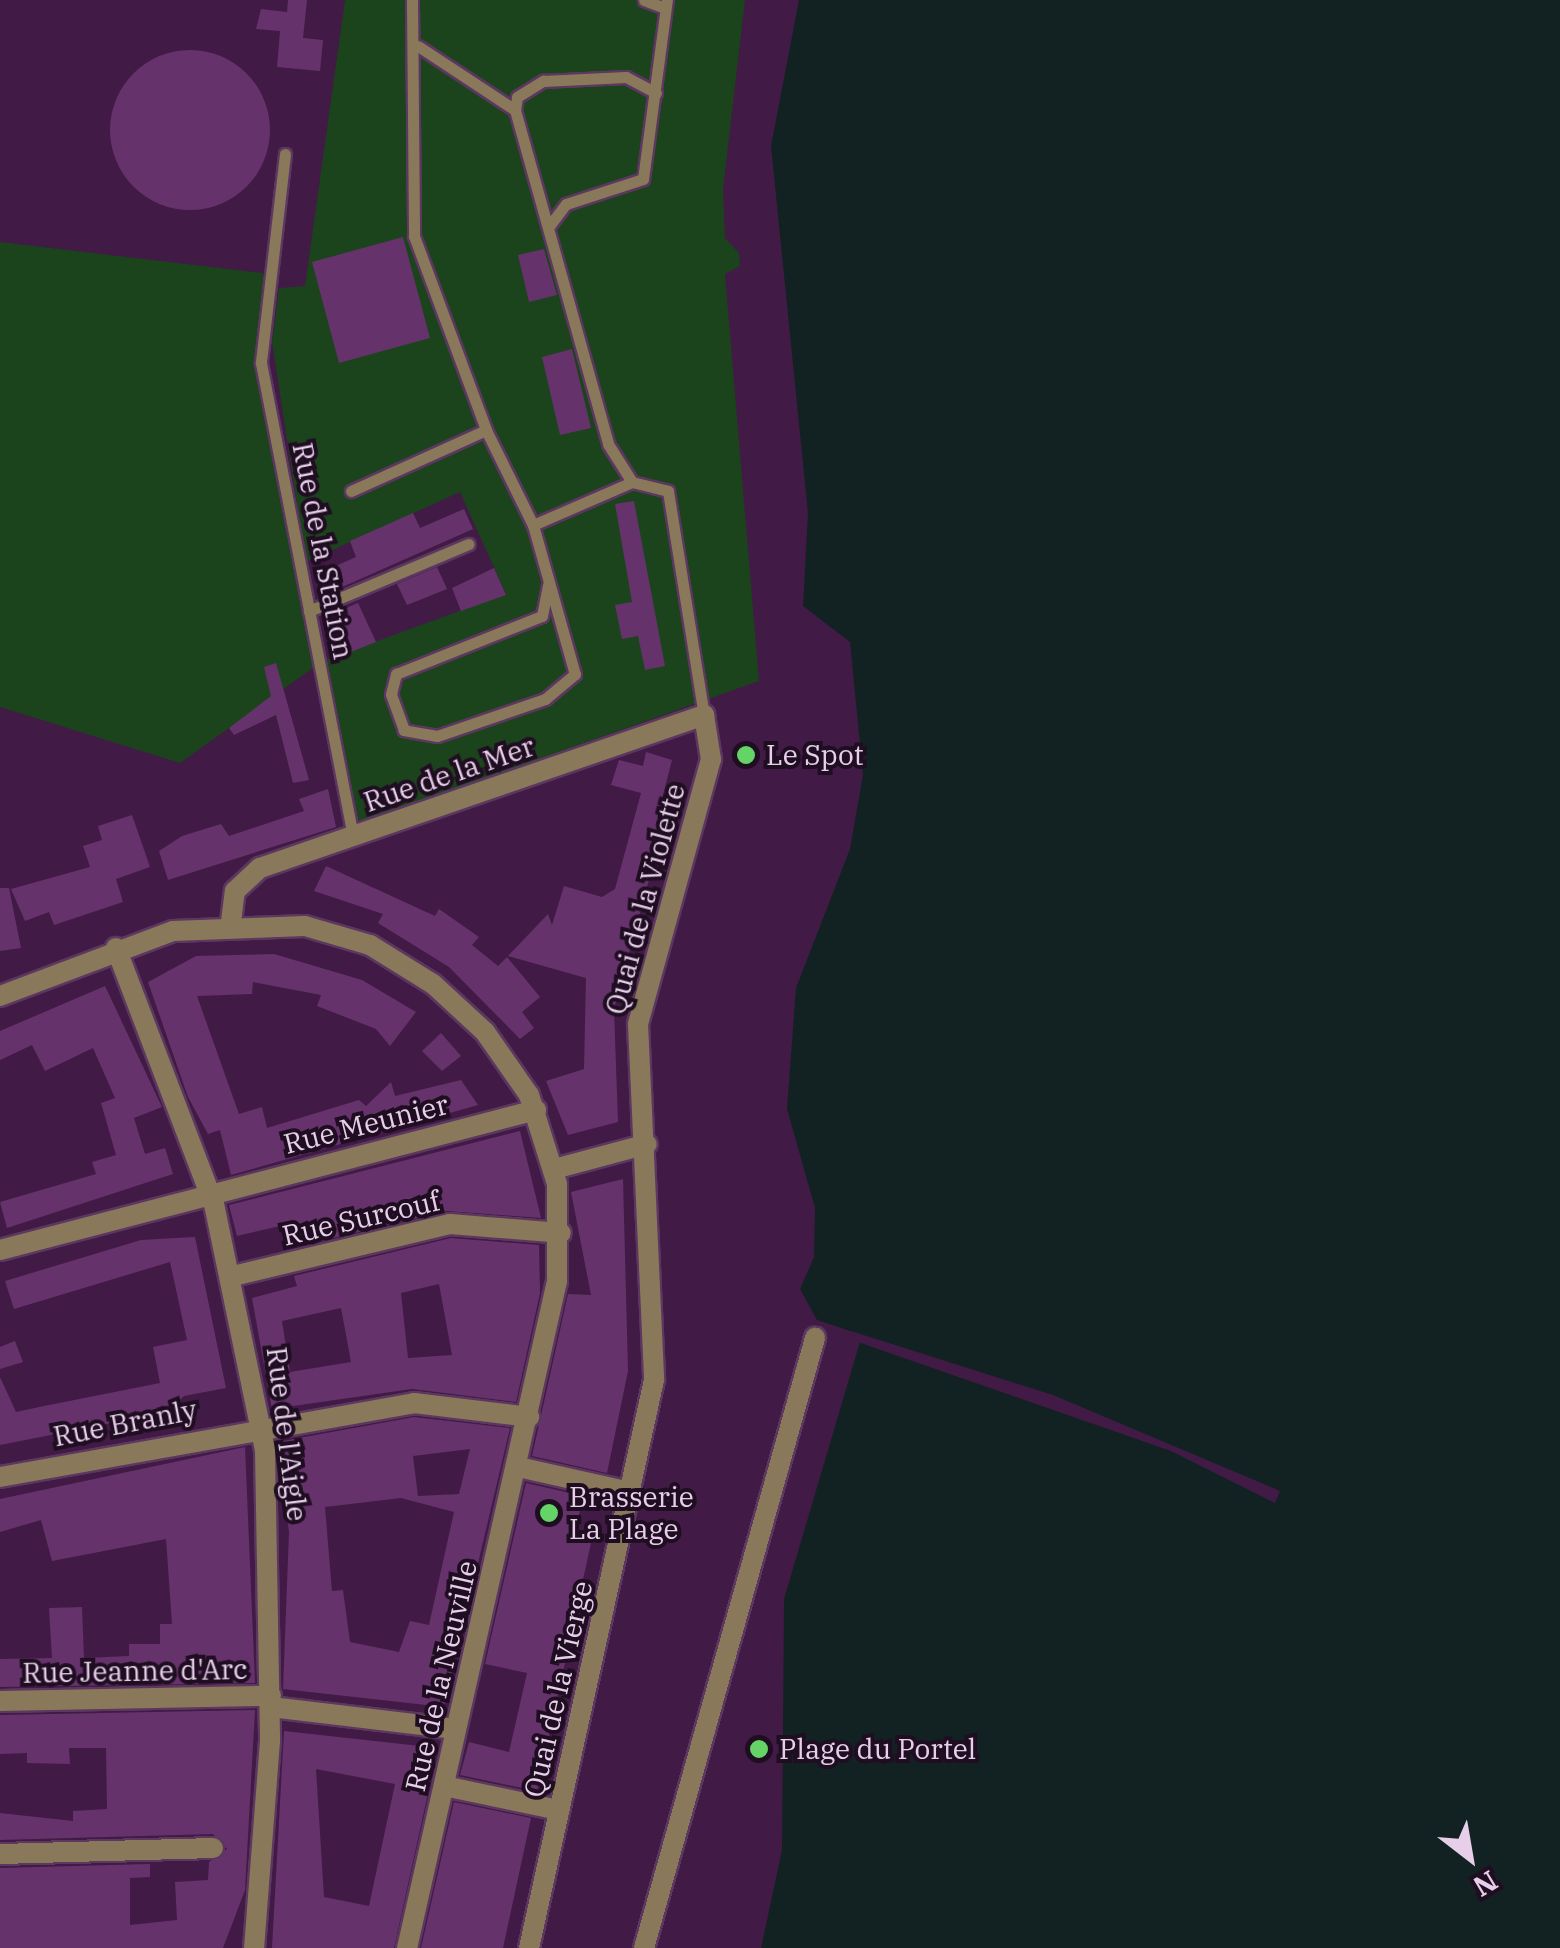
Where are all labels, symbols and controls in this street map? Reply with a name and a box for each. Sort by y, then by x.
street label: Rue de la Station [286,440,360,662]
street label: Rue de la Mer [359,729,539,819]
place label: Le Spot [766,738,864,772]
marker: Le Spot [735,744,757,766]
street label: Quai de la Violette [598,780,692,1018]
street label: Rue Meunier [280,1087,452,1161]
street label: Rue Surcouf [279,1184,443,1252]
street label: Rue de l'Aigle [260,1345,314,1523]
street label: Rue Branly [51,1393,199,1453]
place label: Brasserie La Plage [569,1480,694,1546]
marker: Brasserie La Plage [538,1502,560,1524]
street label: Rue de la Neuville [398,1557,484,1795]
street label: Quai de la Vierge [517,1578,599,1800]
street label: Rue Jeanne d'Arc [22,1652,248,1690]
place label: Plage du Portel [779,1732,976,1766]
marker: Plage du Portel [748,1738,770,1760]
north arrow [1420,1808,1520,1908]
text: N [1467,1863,1505,1906]

